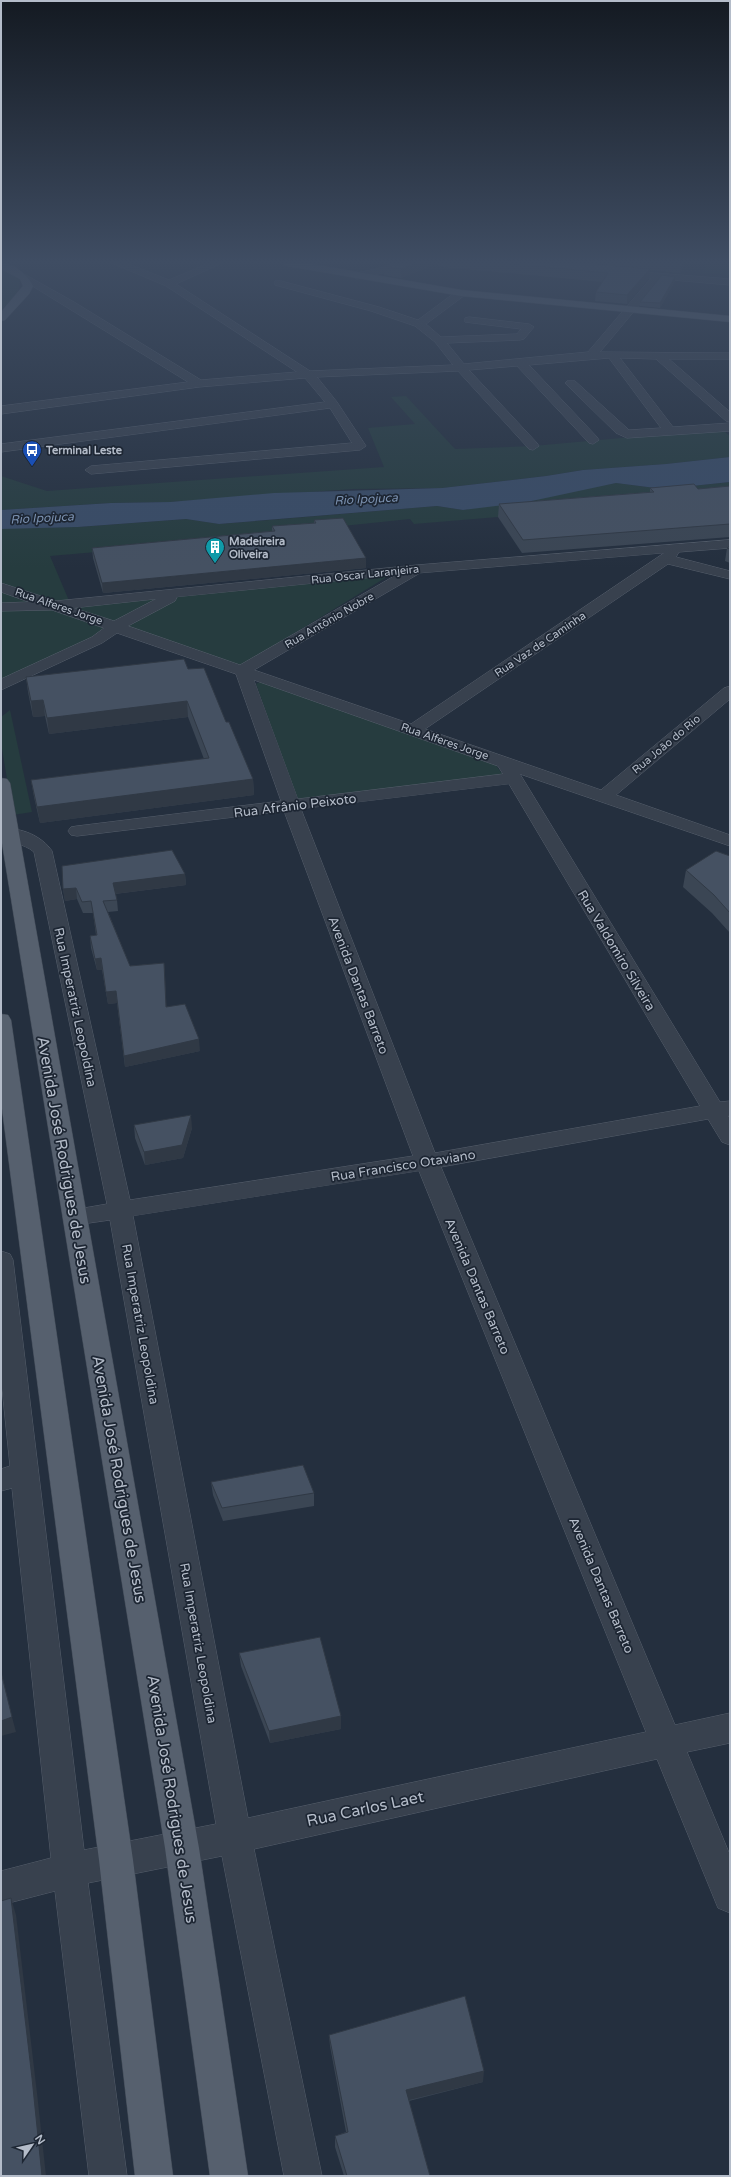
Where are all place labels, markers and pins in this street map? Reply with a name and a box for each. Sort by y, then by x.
bus stop icon: Terminal Leste [21,439,43,467]
place label: Terminal Leste [45,444,123,457]
place label: Madeireira Oliveira [229,535,285,561]
building icon: Madeireira Oliveira [204,536,226,564]

